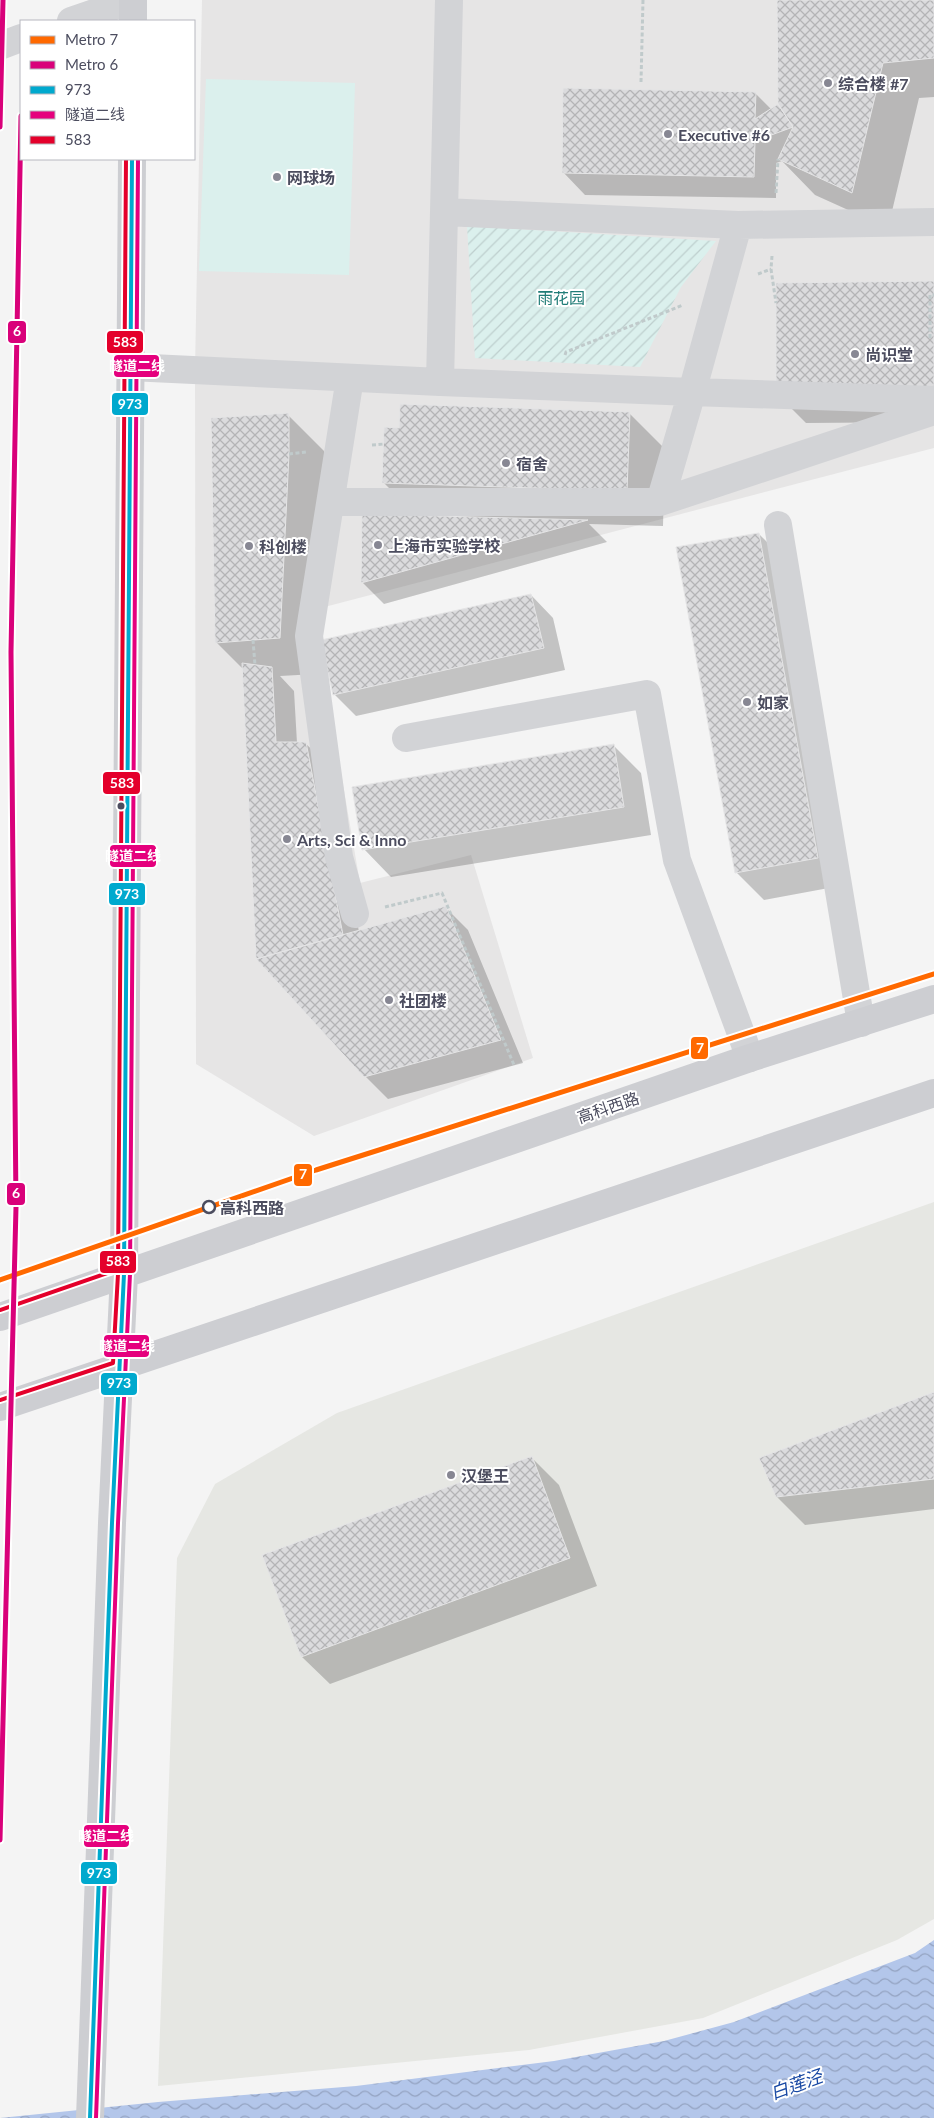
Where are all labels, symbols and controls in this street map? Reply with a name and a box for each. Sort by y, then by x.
legend [20,20,195,160]
text: Metro 7 [65,30,118,48]
text: Metro 6 [65,55,118,73]
place label: 综合楼 #7 [838,74,908,93]
marker: 综合楼 #7 [822,77,834,89]
text: 973 [65,80,91,98]
text: 隧道二线 [65,105,125,123]
place label: Executive #6 [678,125,770,144]
marker: Executive #6 [662,128,674,140]
text: 583 [65,130,91,148]
place label: 网球场 [287,168,335,187]
marker: 网球场 [271,171,283,183]
park label: 雨花园 [537,288,585,307]
line badge: 6 [7,320,27,344]
text: 6 [13,322,21,339]
line badge: 583 [106,330,144,354]
text: 583 [113,333,137,350]
place label: 尚识堂 [865,345,913,364]
marker: 尚识堂 [849,348,861,360]
line badge: 隧道二线 [113,354,160,378]
text: 隧道二线 [109,357,165,374]
line badge: 973 [111,392,149,416]
text: 973 [118,395,142,412]
place label: 宿舍 [516,454,548,473]
marker: 宿舍 [500,457,512,469]
place label: 上海市实验学校 [388,536,501,555]
place label: 科创楼 [259,537,307,556]
marker: 上海市实验学校 [372,539,384,551]
marker: 科创楼 [243,540,255,552]
place label: 如家 [757,693,789,712]
marker: 如家 [741,696,753,708]
line badge: 583 [102,771,141,795]
text: 583 [110,774,134,791]
unlabelled marker [116,801,126,811]
place label: Arts, Sci & Inno [296,830,406,849]
marker: Arts, Sci & Inno [281,833,293,845]
line badge: 隧道二线 [109,844,157,868]
text: 隧道二线 [105,847,161,864]
line badge: 973 [108,882,146,906]
text: 973 [115,885,139,902]
place label: 社团楼 [399,991,447,1010]
marker: 社团楼 [383,994,395,1006]
line badge: 7 [690,1036,709,1060]
text: 7 [696,1039,704,1056]
street label: 高科西路 [575,1088,641,1126]
line badge: 7 [293,1163,313,1187]
text: 7 [299,1165,307,1182]
line badge: 6 [6,1182,26,1206]
text: 6 [12,1184,20,1201]
place label: 高科西路 [220,1198,284,1217]
marker: 高科西路 [202,1200,216,1214]
line badge: 583 [99,1250,137,1274]
text: 583 [106,1252,130,1269]
line badge: 隧道二线 [103,1334,150,1358]
text: 隧道二线 [99,1337,155,1354]
line badge: 973 [100,1372,138,1396]
text: 973 [107,1374,131,1391]
place label: 汉堡王 [461,1466,509,1485]
marker: 汉堡王 [445,1469,457,1481]
line badge: 隧道二线 [83,1824,130,1848]
text: 隧道二线 [78,1827,134,1844]
line badge: 973 [80,1861,118,1885]
text: 973 [87,1864,111,1881]
water label: 白莲泾 [767,2064,827,2104]

